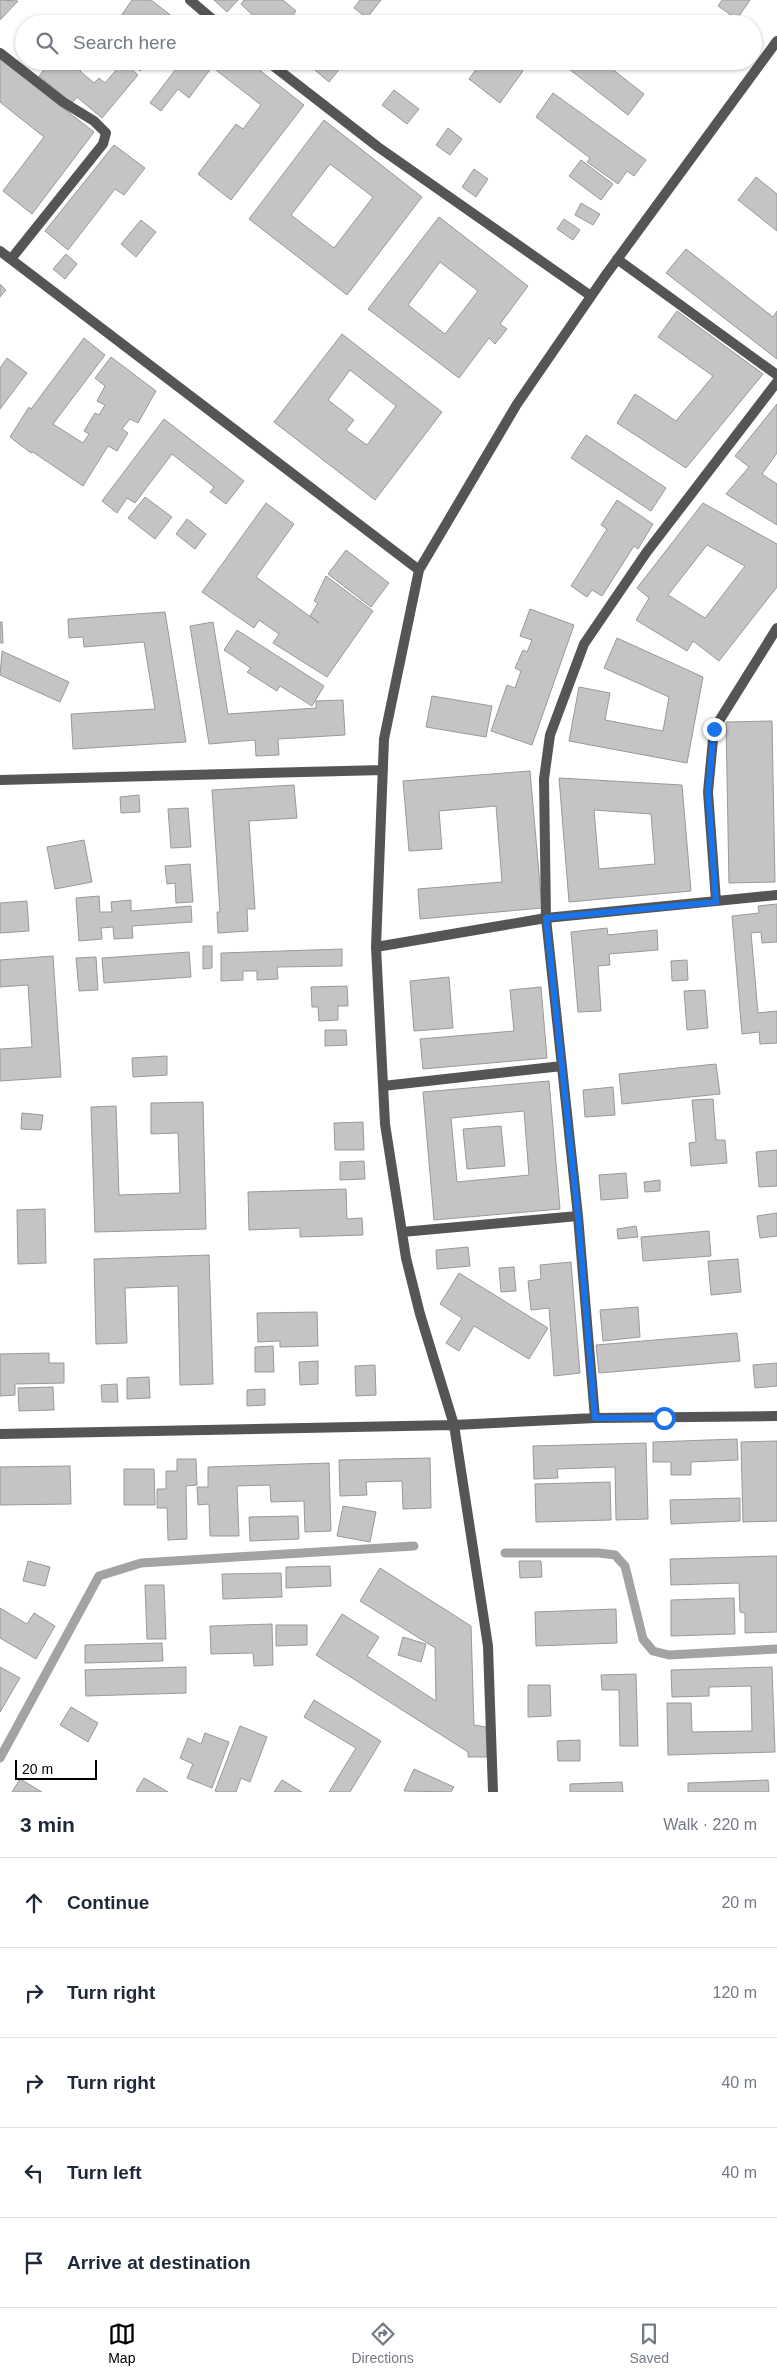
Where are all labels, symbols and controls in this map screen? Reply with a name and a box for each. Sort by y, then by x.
search box [15,15,762,70]
icon: search [33,29,61,57]
text: Search here [73,32,177,53]
route end [703,718,726,741]
route start [653,1407,676,1430]
scale bar [15,1757,98,1780]
text: 20 m [22,1761,53,1777]
text: 3 min [20,1813,75,1836]
text: Walk · 220 m [663,1816,757,1833]
icon: ahead [20,1889,48,1917]
text: Continue [67,1892,149,1913]
text: 20 m [721,1894,757,1911]
icon: right [20,1979,48,2007]
text: Turn right [67,1982,155,2003]
text: 120 m [713,1984,757,2001]
icon: right [20,2069,48,2097]
text: Turn right [67,2072,155,2093]
text: 40 m [721,2074,757,2091]
icon: left [20,2159,48,2187]
text: Turn left [67,2162,142,2183]
text: 40 m [721,2164,757,2181]
icon: arrive [20,2249,48,2277]
text: Arrive at destination [67,2252,251,2273]
tab: Map [108,2320,136,2366]
tab: Directions [352,2320,414,2366]
tab: Saved [629,2320,669,2366]

